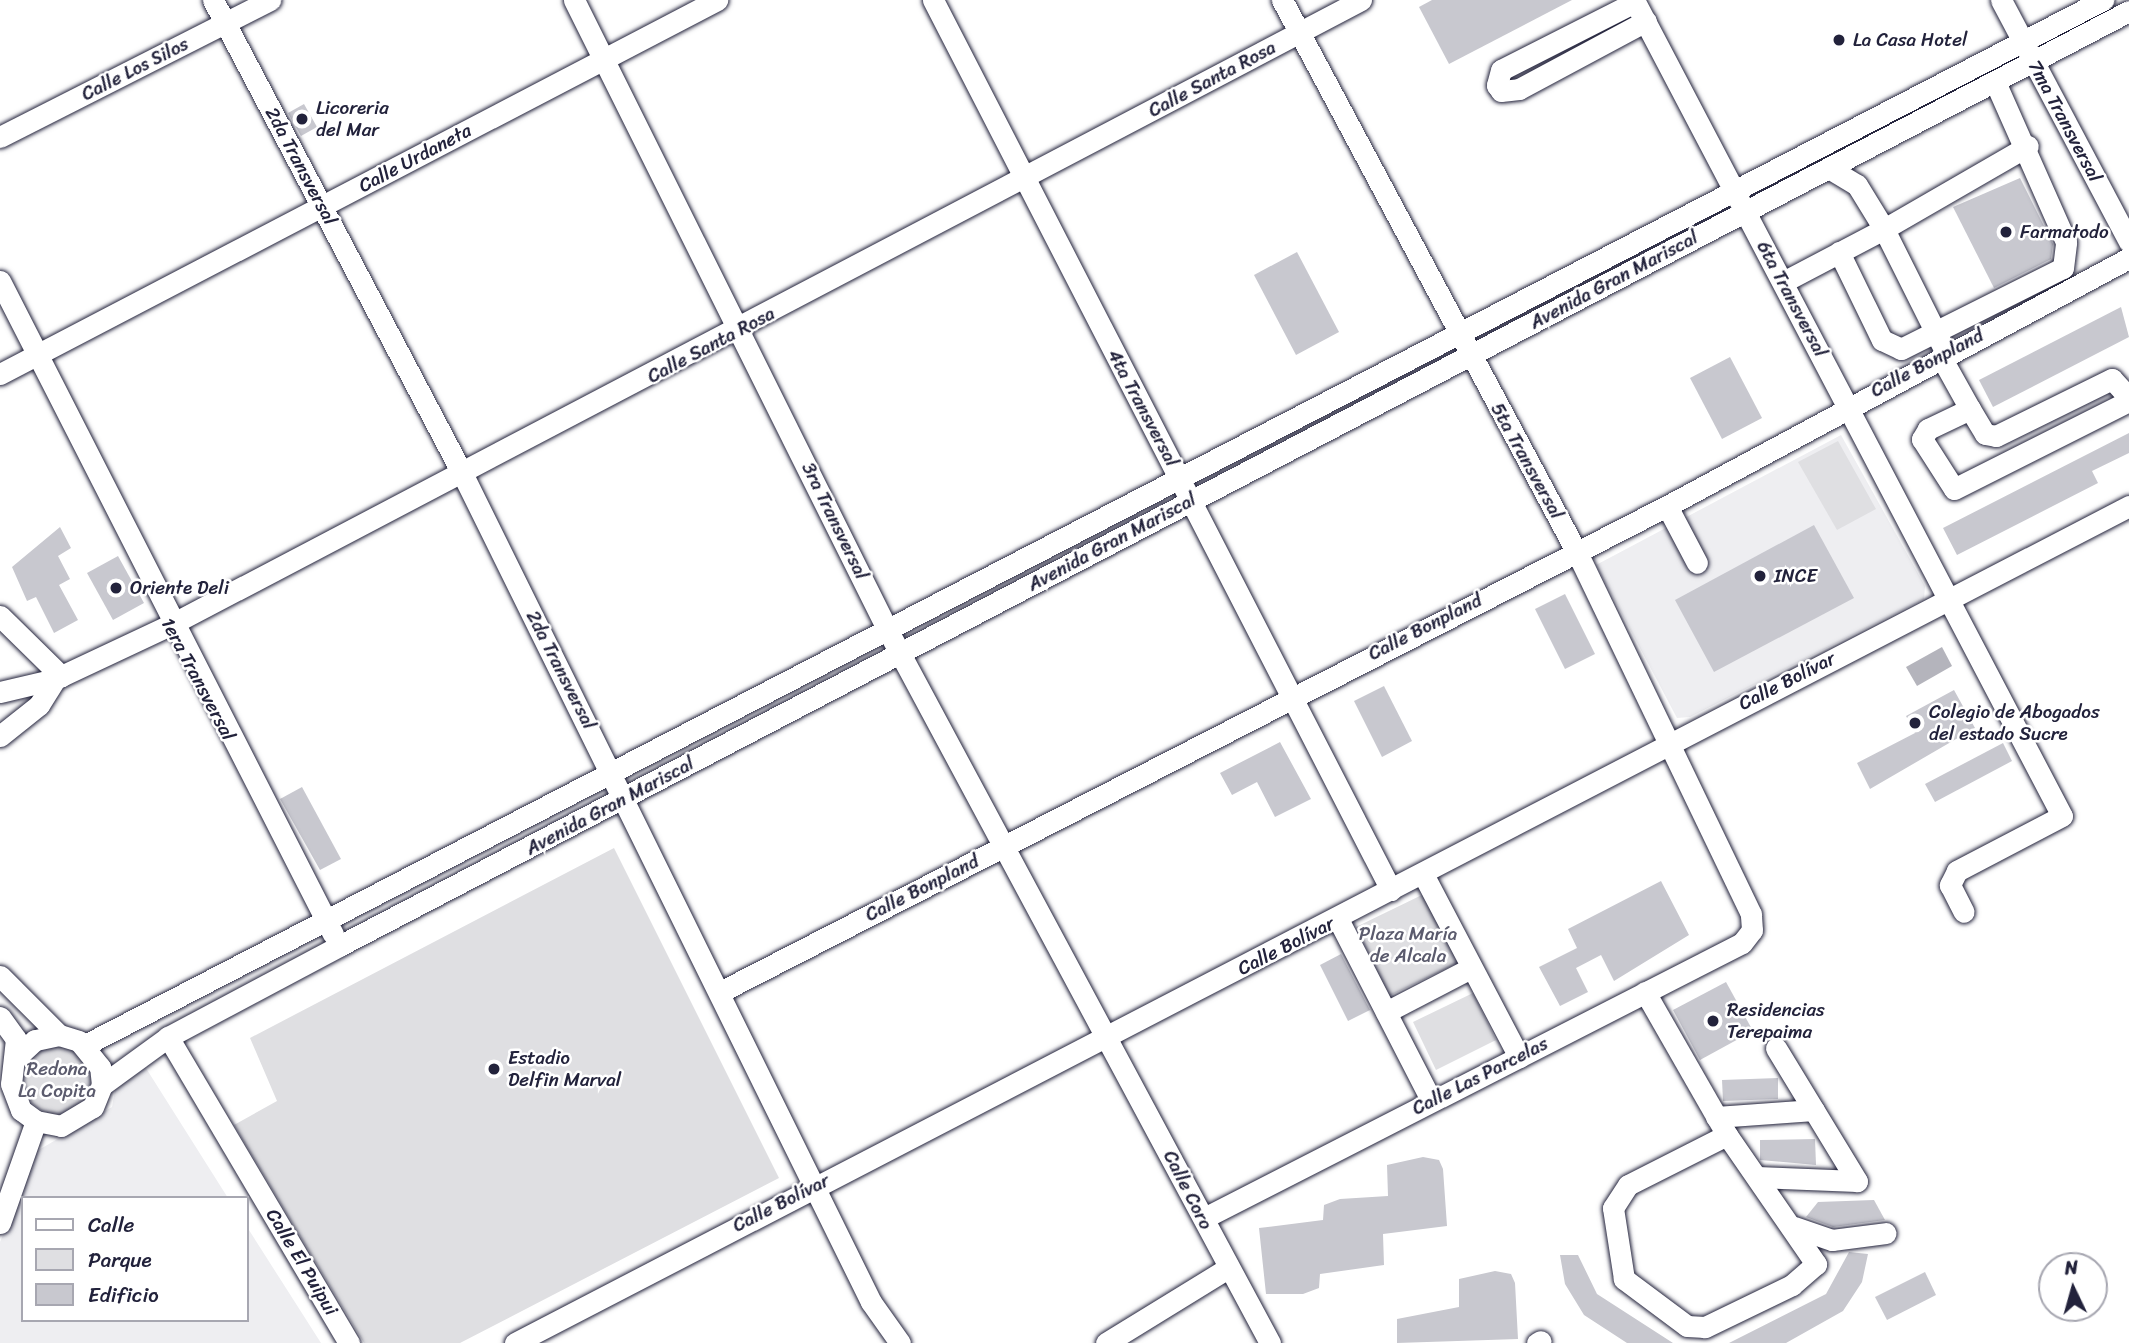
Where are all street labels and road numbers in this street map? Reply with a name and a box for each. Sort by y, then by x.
street label: Calle Los Silos [76,32,194,106]
street label: Calle Santa Rosa [1144,36,1280,122]
street label: 7ma Transversal [2024,57,2106,185]
street label: 2da Transversal [261,104,341,228]
street label: Calle Urdaneta [355,119,475,197]
street label: Avenida Gran Mariscal [1526,226,1702,334]
street label: 6ta Transversal [1752,238,1832,360]
street label: Calle Santa Rosa [643,302,779,388]
street label: Calle Bonpland [1867,324,1987,402]
street label: 4ta Transversal [1103,346,1183,470]
street label: 5ta Transversal [1486,400,1568,522]
street label: 3ra Transversal [797,459,873,583]
street label: Avenida Gran Mariscal [1024,488,1200,596]
street label: Calle Bonpland [1365,589,1485,665]
street label: 2da Transversal [522,607,600,733]
street label: 1era Transversal [157,615,239,743]
street label: Calle Bolívar [1735,647,1839,715]
street label: Avenida Gran Mariscal [522,752,698,860]
street label: Calle Bonpland [862,850,982,926]
street label: Calle Bolívar [1234,912,1338,980]
street label: Calle Las Parcelas [1408,1032,1552,1120]
street label: Calle Coro [1158,1147,1218,1233]
street label: Calle Bolívar [729,1169,833,1237]
street label: Calle El Puipui [261,1205,343,1319]

